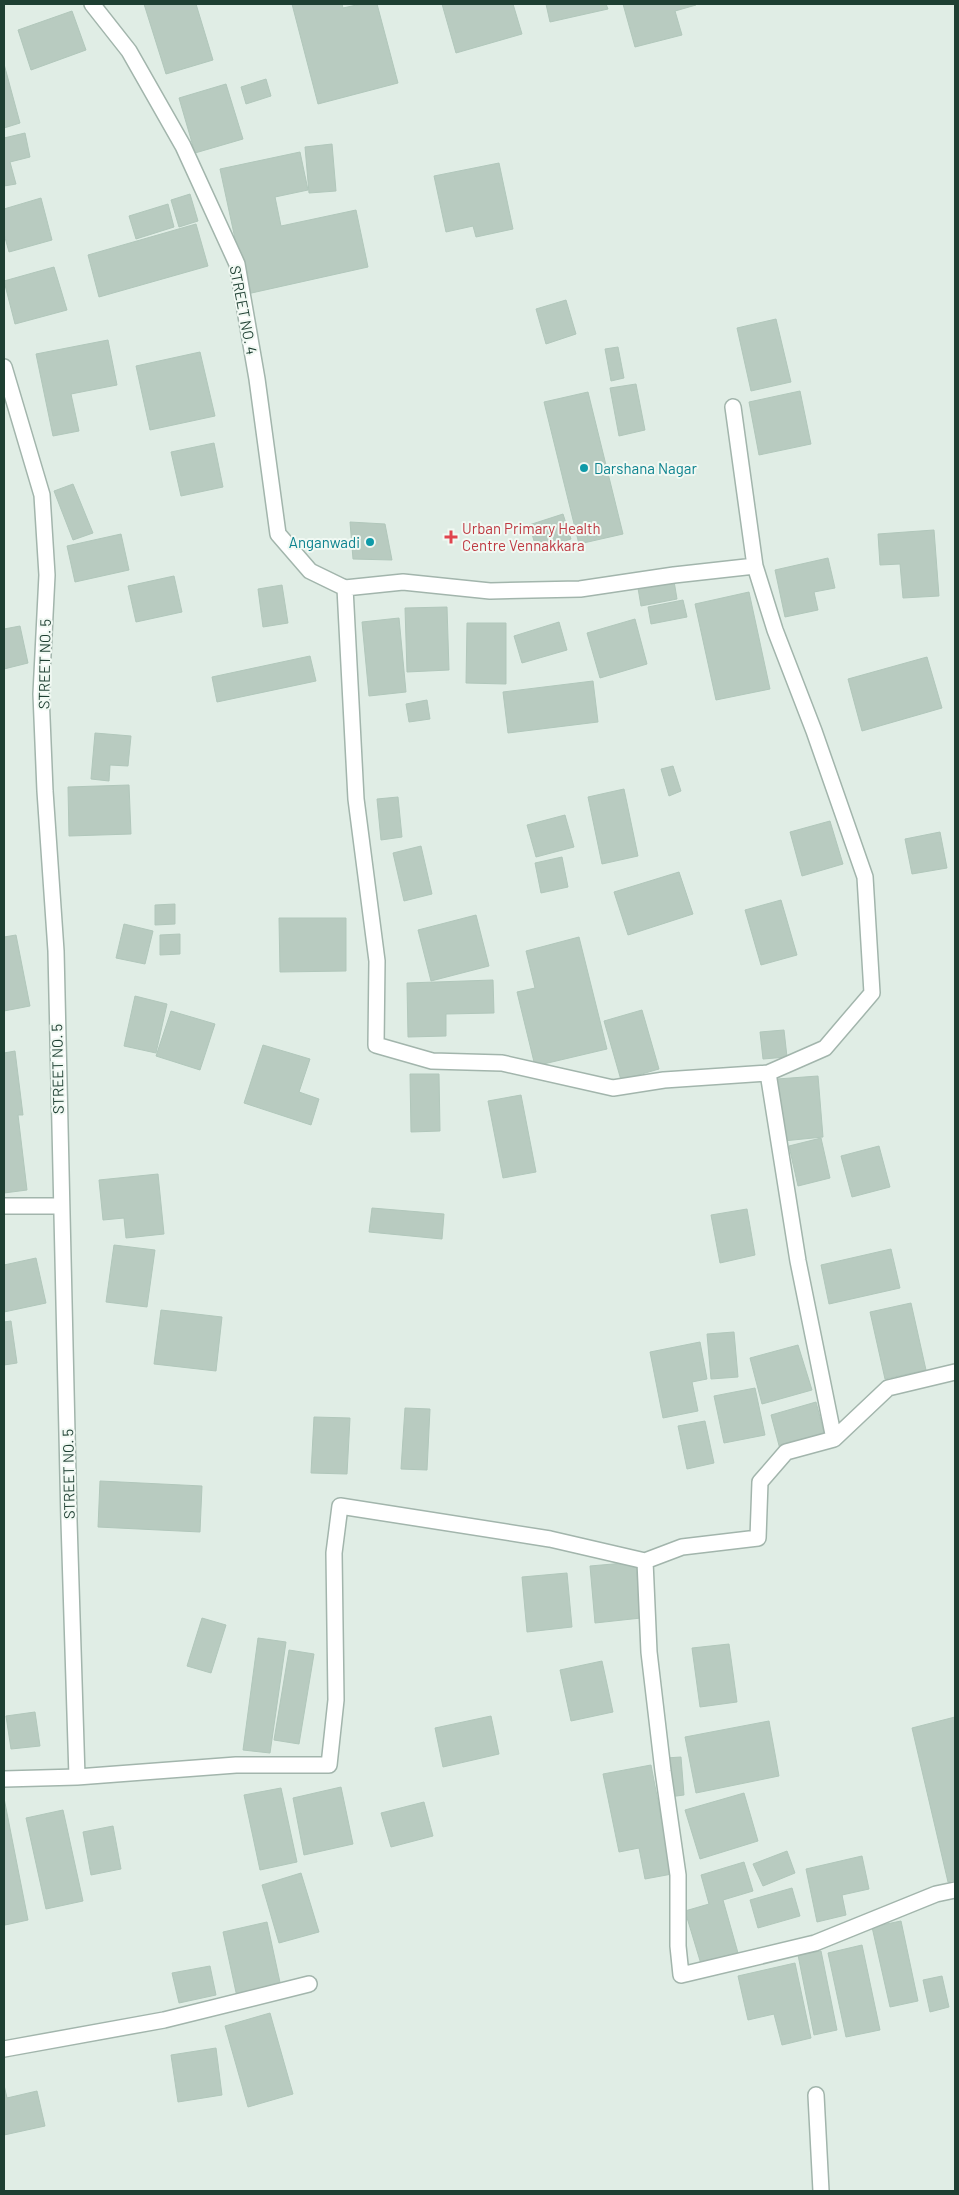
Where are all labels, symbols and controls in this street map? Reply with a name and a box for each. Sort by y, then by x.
street label: STREET NO. 4 [227,264,261,356]
place label: Darshana Nagar [594,459,697,477]
marker: Darshana Nagar [578,462,590,474]
place label: Urban Primary Health Centre Vennakkara [462,519,601,554]
marker: Urban Primary Health Centre Vennakkara [444,530,458,544]
place label: Anganwadi [289,533,360,551]
marker: Anganwadi [364,536,376,548]
street label: STREET NO. 5 [34,619,54,709]
street label: STREET NO. 5 [47,1024,67,1114]
street label: STREET NO. 5 [58,1429,78,1519]

